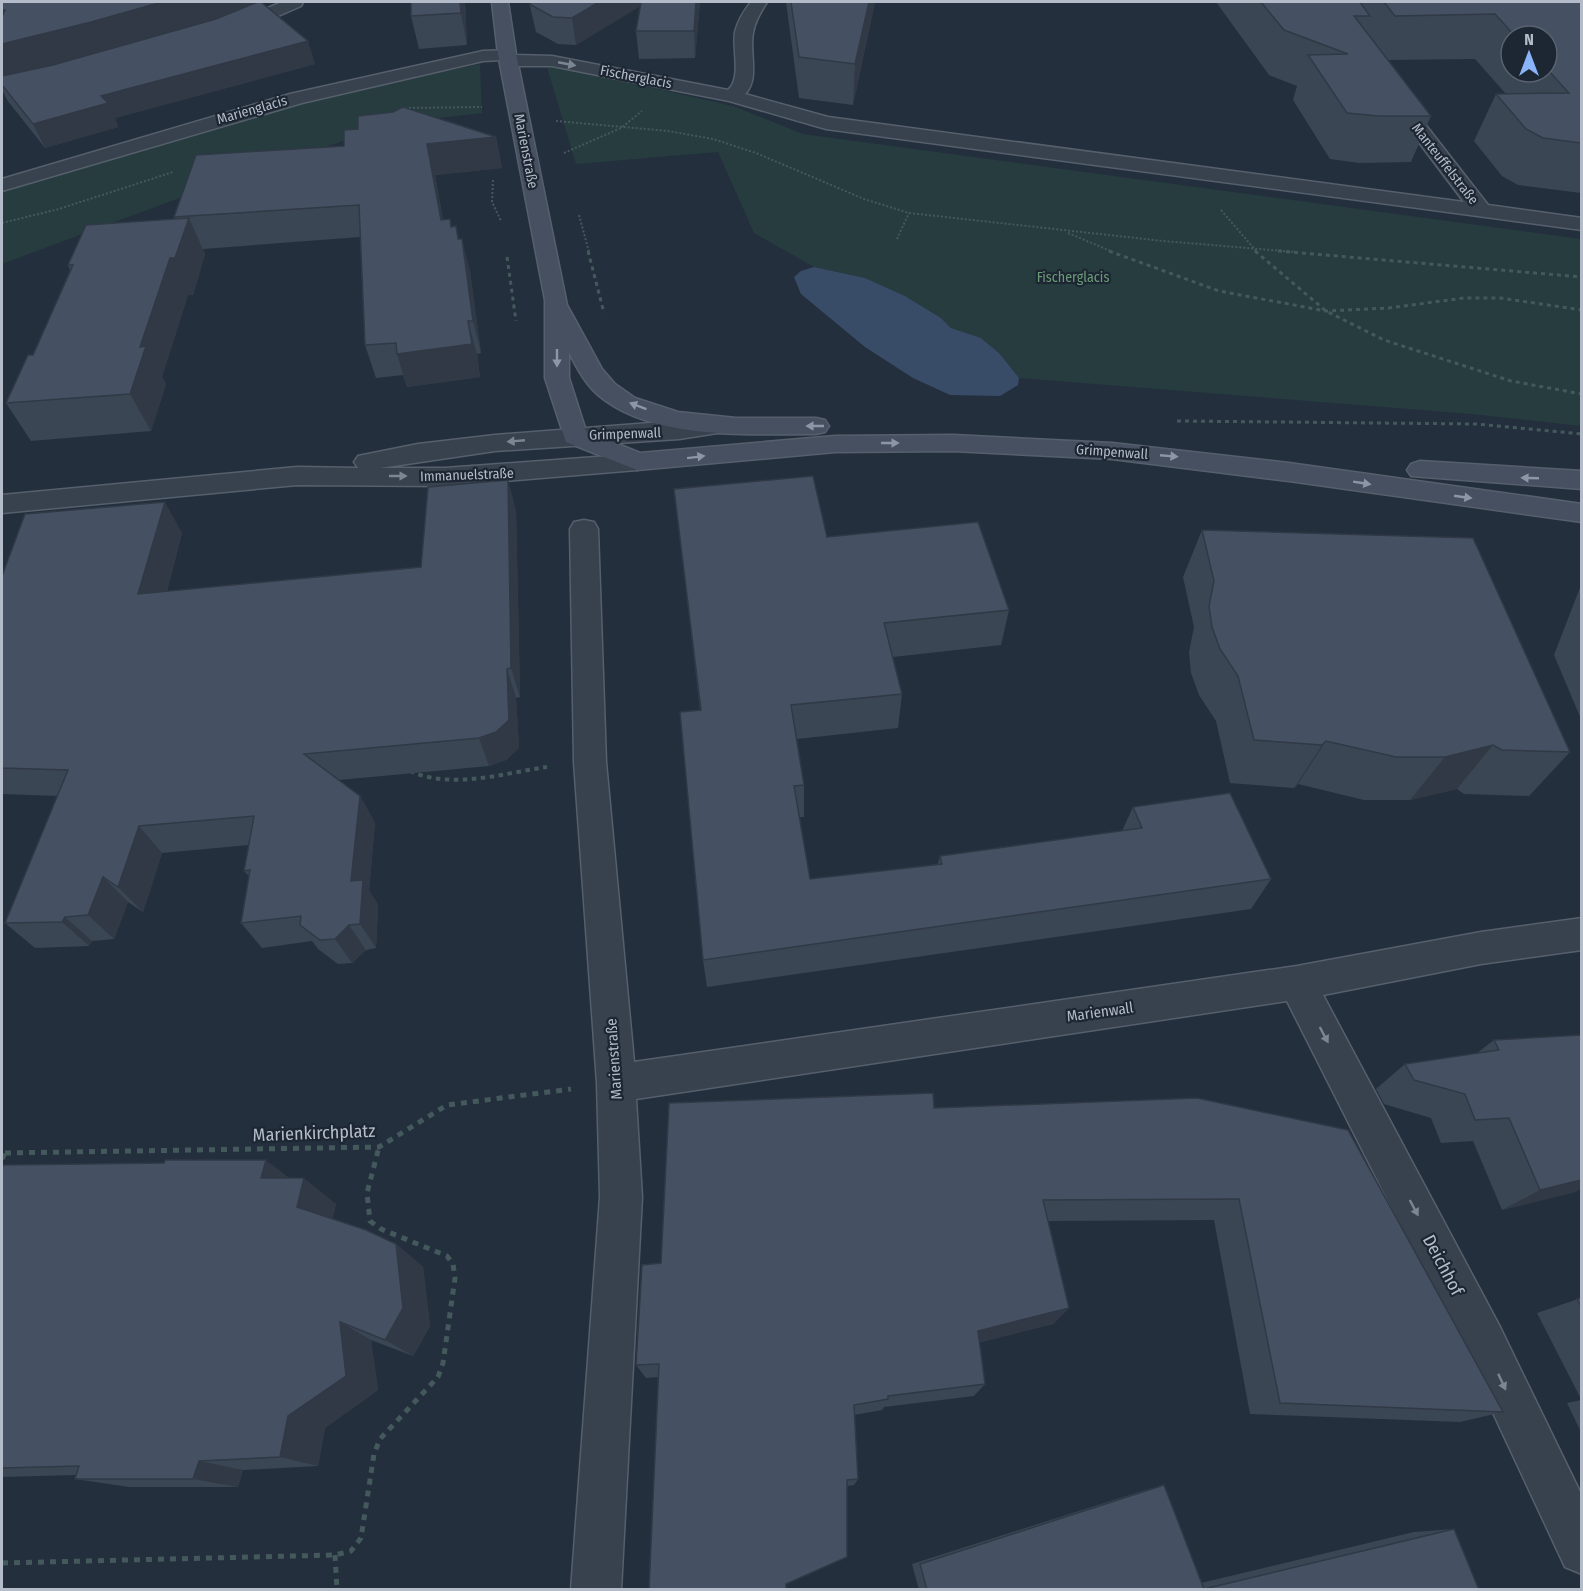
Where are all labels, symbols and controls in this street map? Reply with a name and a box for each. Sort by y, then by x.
north arrow [1499,24,1559,84]
text: N [1524,30,1534,49]
one-way arrow [557,59,576,69]
street label: Fischerglacis [599,62,673,92]
street label: Marienglacis [215,92,289,128]
street label: Marienstraße [510,112,542,190]
street label: Manteuffelstraße [1408,120,1482,208]
park label: Fischerglacis [1037,269,1109,286]
one-way arrow [552,349,562,368]
one-way arrow [629,401,647,410]
one-way arrow [805,421,824,431]
street label: Grimpenwall [589,424,662,444]
one-way arrow [507,436,526,446]
one-way arrow [880,438,899,448]
street label: Grimpenwall [1075,441,1149,463]
one-way arrow [1159,451,1178,461]
one-way arrow [686,452,705,462]
street label: Immanuelstraße [420,465,514,485]
one-way arrow [388,471,407,481]
one-way arrow [1521,473,1540,483]
one-way arrow [1352,479,1371,488]
one-way arrow [1454,493,1473,502]
street label: Marienwall [1066,998,1135,1026]
street label: Marienstraße [602,1018,626,1100]
one-way arrow [1319,1027,1329,1044]
street label: Marienkirchplatz [252,1120,376,1146]
one-way arrow [1409,1200,1419,1217]
street label: Deichhof [1418,1231,1469,1300]
one-way arrow [1498,1373,1507,1390]

